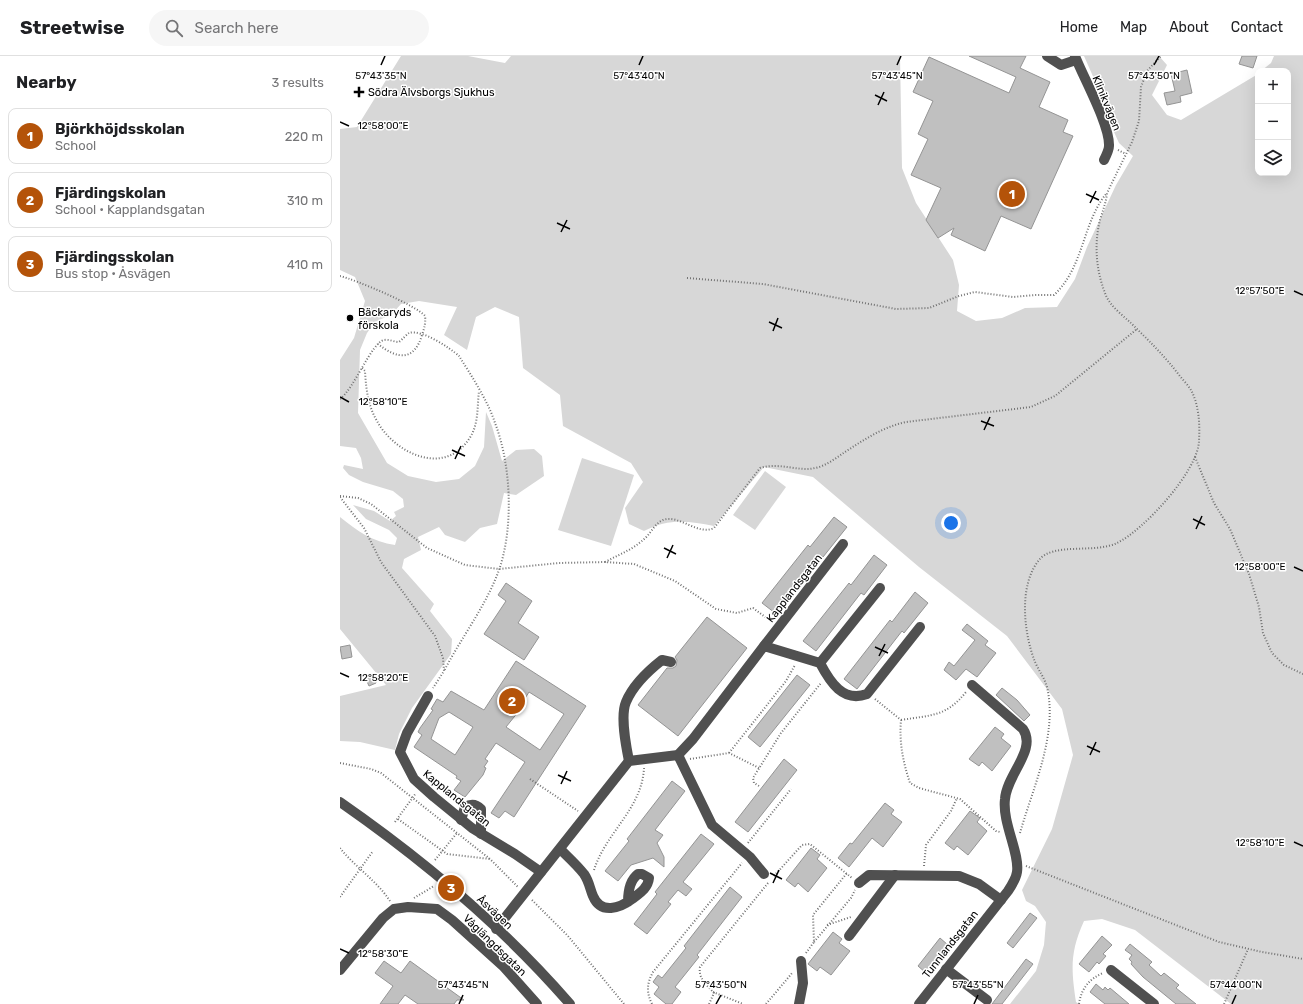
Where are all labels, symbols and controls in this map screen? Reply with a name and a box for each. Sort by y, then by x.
search box [149,10,429,46]
text: Streetwise [20,16,125,39]
icon: search [163,17,185,39]
text: Search here [195,19,279,37]
text: Home [1060,19,1098,36]
text: Map [1120,19,1147,36]
text: About [1169,19,1209,36]
text: Contact [1231,19,1283,36]
map controls [1255,68,1291,176]
button: + [1255,68,1291,104]
text: 57°43'35"N [355,70,407,82]
text: 57°43'40"N [613,70,665,82]
text: 57°43'45"N [871,70,923,82]
text: 57°43'50"N [1128,70,1180,82]
text: Nearby [16,72,77,92]
street label: Klinikvägen [1090,74,1123,133]
text: 3 results [272,75,324,90]
marker: Södra Älvsborgs Sjukhus [353,86,365,98]
place label: Södra Älvsborgs Sjukhus [368,86,495,99]
button: − [1255,104,1291,140]
text: Björkhöjdsskolan [55,120,185,138]
text: 12°58'00"E [357,120,409,132]
text: 1 [27,129,33,144]
text: 220 m [285,129,323,144]
text: School [55,138,96,153]
button: layers [1255,140,1291,176]
pin: 1 [999,179,1025,209]
text: Fjärdingskolan [55,184,166,202]
text: 2 [26,193,34,208]
text: 310 m [287,193,323,208]
text: School · Kapplandsgatan [55,202,205,217]
text: Fjärdingsskolan [55,248,174,266]
text: 3 [26,257,34,272]
text: 410 m [287,257,323,272]
text: Bus stop · Åsvägen [55,266,171,281]
text: 12°57'50"E [1235,285,1285,297]
place label: Bäckaryds förskola [358,306,412,332]
marker: Bäckaryds förskola [345,313,355,323]
text: 12°58'10"E [359,396,407,408]
your location [941,513,961,533]
street label: Kapplandsgatan [764,552,825,625]
text: 12°58'00"E [1234,561,1286,573]
text: 12°58'20"E [358,672,408,684]
pin: 2 [499,686,525,716]
street label: Kapplandsgatan [420,767,493,830]
text: 12°58'10"E [1236,837,1284,849]
pin: 3 [438,873,464,903]
street label: Åsvägen [474,893,515,932]
street label: Tunnlandsgatan [920,908,981,981]
street label: Våglängdsgatan [460,912,529,979]
text: 12°58'30"E [358,948,408,960]
text: 57°43'45"N [437,979,489,991]
text: 57°43'50"N [695,979,747,991]
text: 57°43'55"N [952,979,1004,991]
text: 57°44'00"N [1210,979,1262,991]

